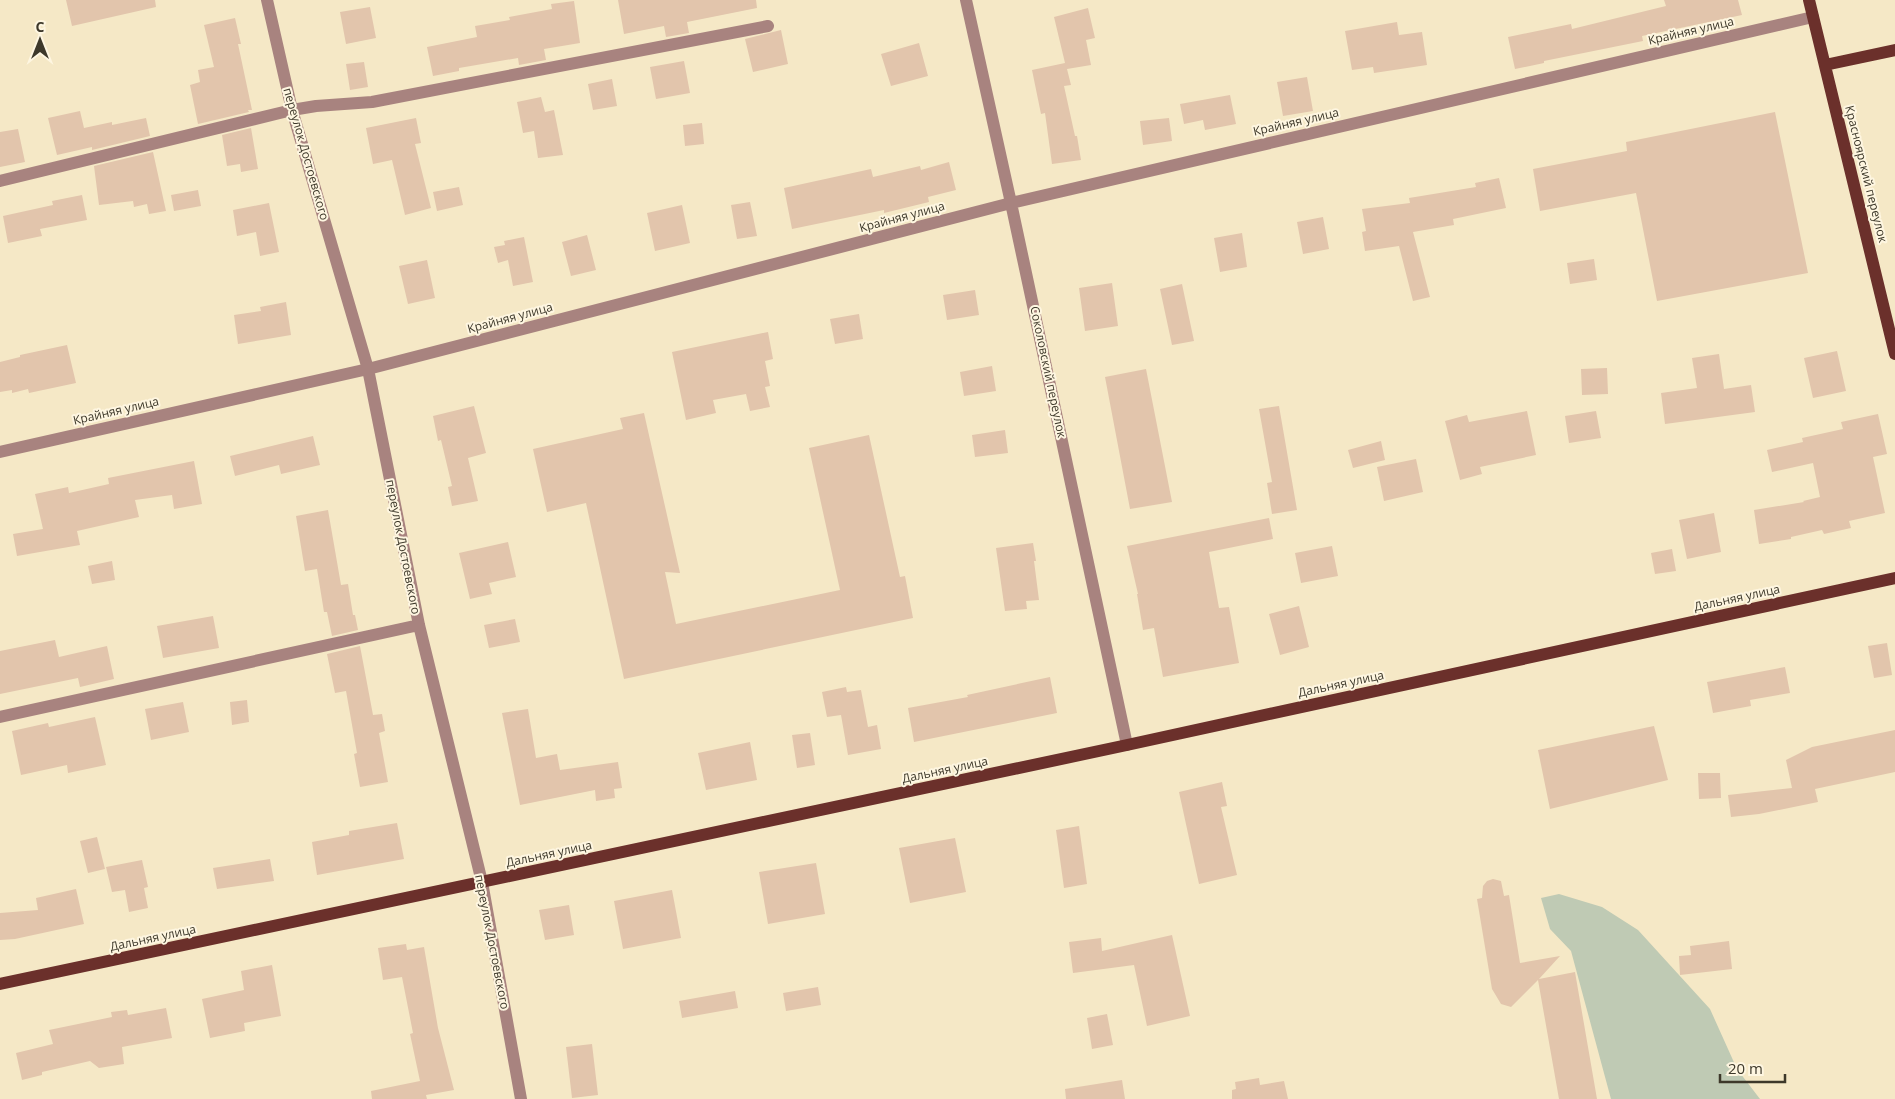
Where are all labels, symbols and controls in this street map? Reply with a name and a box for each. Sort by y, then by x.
street label: Крайняя улица [1646,12,1736,49]
north arrow [15,15,65,65]
text: С [36,17,45,36]
street label: переулок Достоевского [279,86,334,222]
street label: Крайняя улица [1251,103,1341,140]
street label: Красноярский переулок [1841,104,1892,245]
street label: Крайняя улица [857,197,946,236]
street label: Крайняя улица [465,298,554,337]
street label: Соколовский переулок [1026,305,1071,440]
street label: Крайняя улица [71,392,161,429]
street label: переулок Достоевского [382,478,425,616]
street label: Дальняя улица [1692,580,1781,615]
street label: Дальняя улица [1296,666,1385,701]
street label: Дальняя улица [900,752,989,787]
street label: Дальняя улица [504,836,593,871]
street label: переулок Достоевского [471,873,514,1011]
street label: Дальняя улица [108,920,197,955]
scale bar [1720,1052,1785,1084]
text: 20 m [1728,1058,1763,1078]

